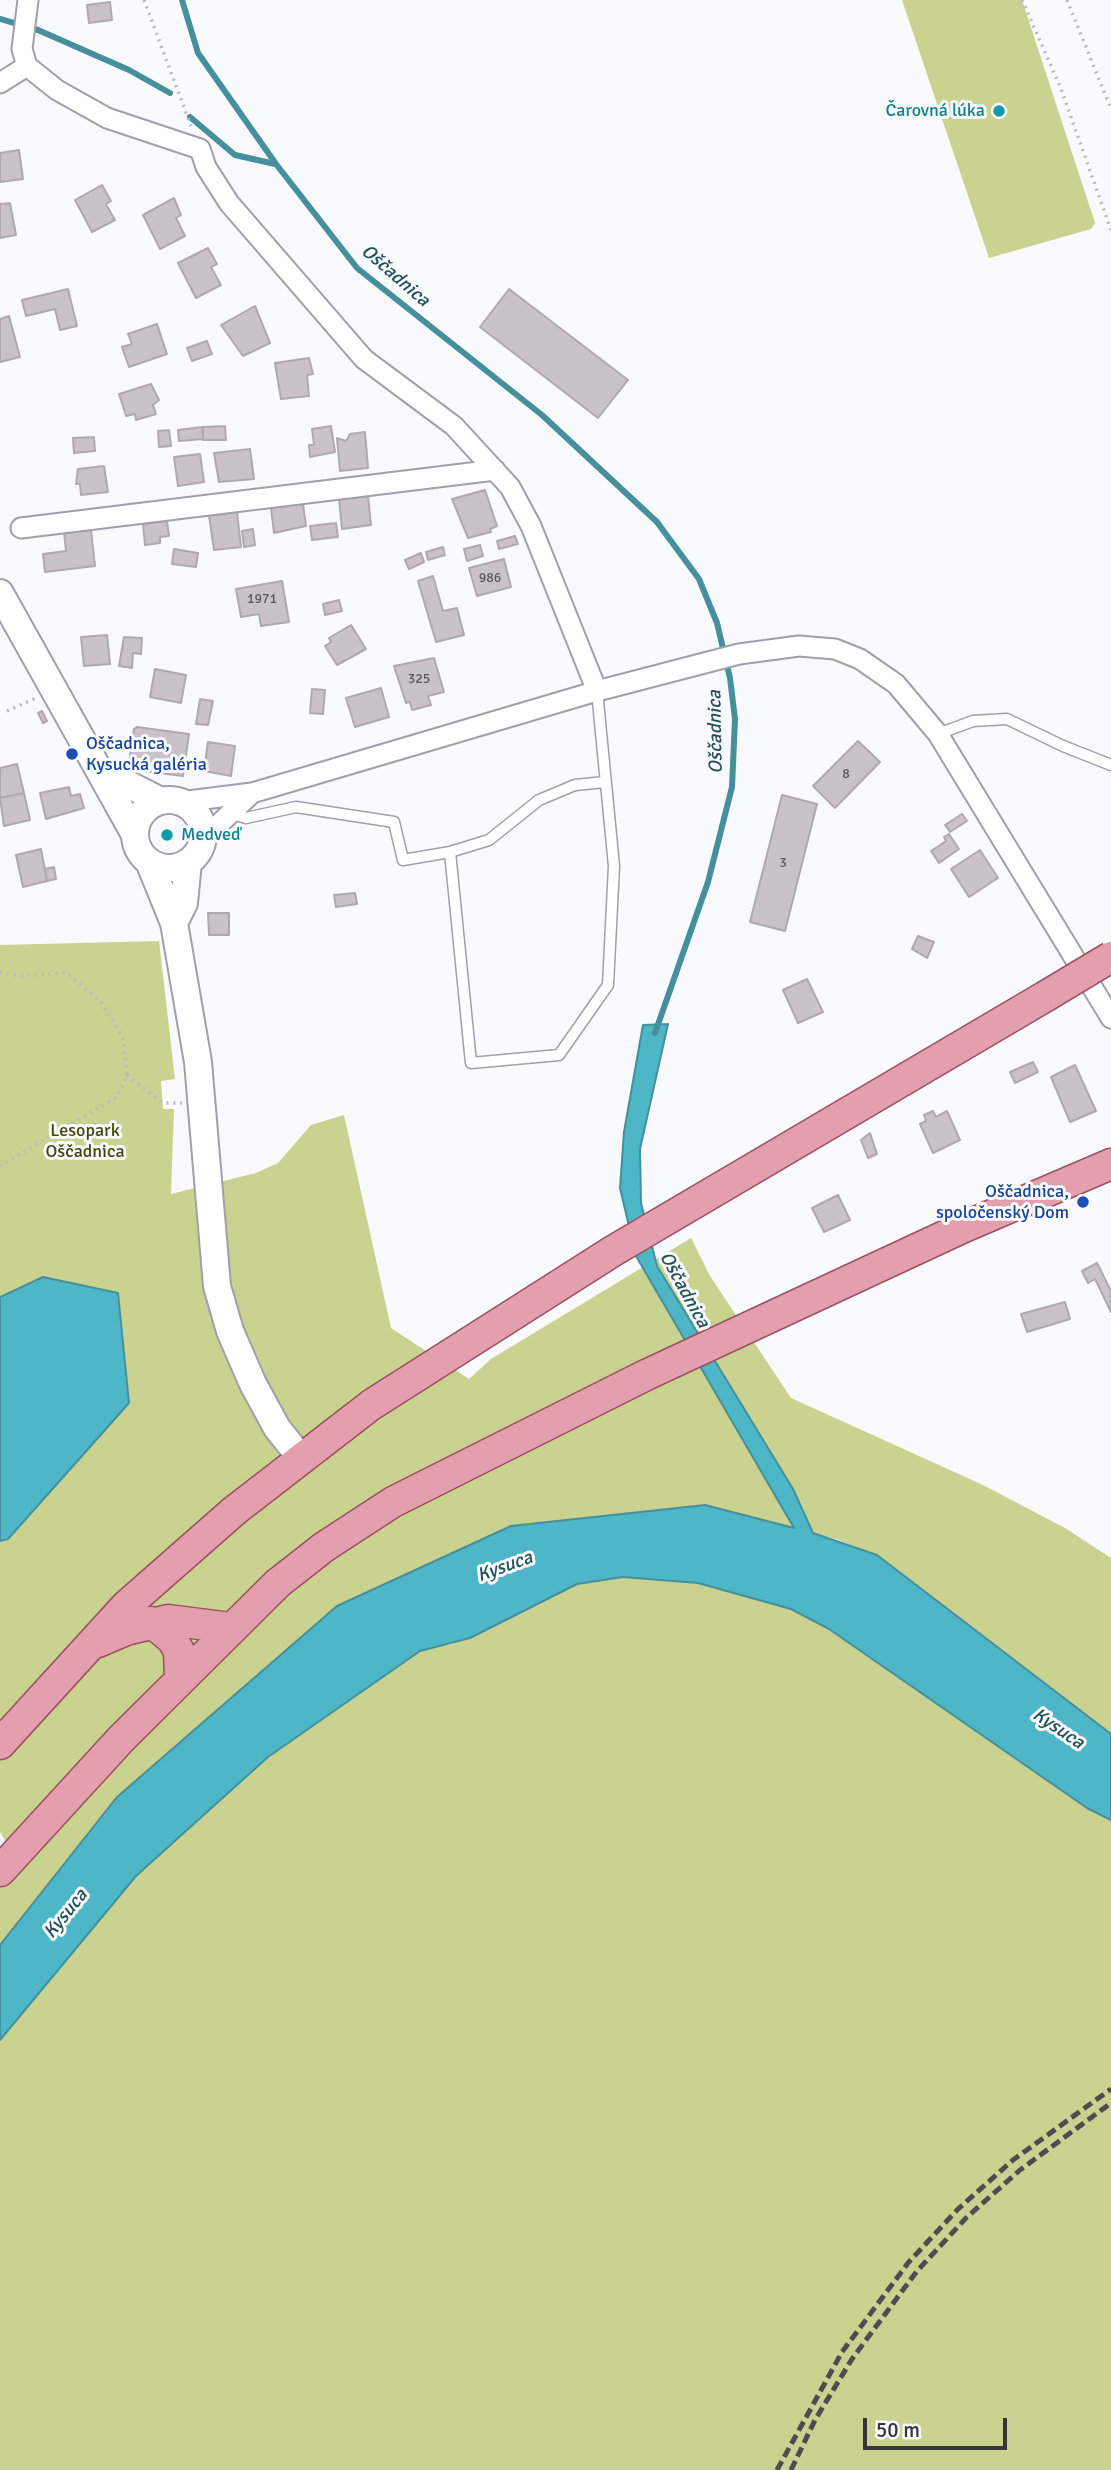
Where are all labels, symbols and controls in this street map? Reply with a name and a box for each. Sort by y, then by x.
place label: Čarovná lúka [885,100,985,122]
marker: Čarovná lúka [991,103,1007,119]
water label: Oščadnica [356,240,434,312]
house number: 986 [479,570,501,586]
house number: 1971 [247,591,277,607]
house number: 325 [408,671,430,687]
water label: Oščadnica [704,690,728,774]
place label: Oščadnica, Kysucká galéria [86,733,207,776]
marker: Oščadnica, Kysucká galéria [64,746,80,762]
house number: 8 [842,766,850,782]
place label: Medveď [181,824,242,846]
marker: Medveď [159,827,175,843]
house number: 3 [779,855,787,871]
park label: Lesopark Oščadnica [45,1120,125,1162]
place label: Oščadnica, spoločenský Dom [936,1181,1069,1224]
marker: Oščadnica, spoločenský Dom [1075,1194,1091,1210]
water label: Oščadnica [654,1248,714,1332]
water label: Kysuca [474,1547,536,1587]
water label: Kysuca [1028,1704,1088,1754]
water label: Kysuca [39,1885,93,1943]
scale bar [866,2404,1010,2448]
text: 50 m [876,2417,920,2443]

